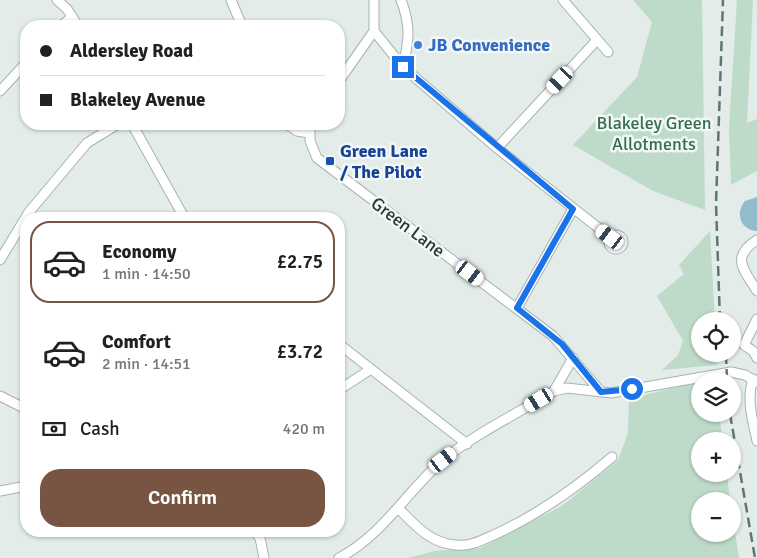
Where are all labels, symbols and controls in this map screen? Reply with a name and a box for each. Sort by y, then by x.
place label: JB Convenience [428,34,550,56]
text: Aldersley Road [70,39,193,63]
marker: JB Convenience [412,39,424,51]
route end [392,56,414,78]
car [544,64,575,96]
text: Blakeley Avenue [70,88,206,112]
park label: Blakeley Green Allotments [597,112,711,155]
place label: Green Lane / The Pilot [340,140,428,183]
marker: Green Lane / The Pilot [324,155,336,167]
street label: Green Lane [367,192,449,262]
car [593,222,626,252]
icon: car [42,240,87,285]
text: Economy [102,240,176,264]
text: £2.75 [277,250,323,274]
car [453,258,486,288]
text: 1 min · 14:50 [102,264,191,284]
map controls [691,312,741,542]
button: locate [691,312,741,362]
icon: car [42,330,87,375]
text: Comfort [102,330,171,354]
text: £3.72 [277,340,323,364]
text: 2 min · 14:51 [102,354,191,374]
button: layers [691,372,741,422]
route start [621,378,643,400]
car [522,386,555,414]
icon: cash [40,415,68,443]
text: Cash [80,417,120,441]
text: 420 m [283,419,325,439]
button: + [691,432,741,482]
car [426,445,459,475]
button: Confirm [40,469,325,527]
button: − [691,492,741,542]

